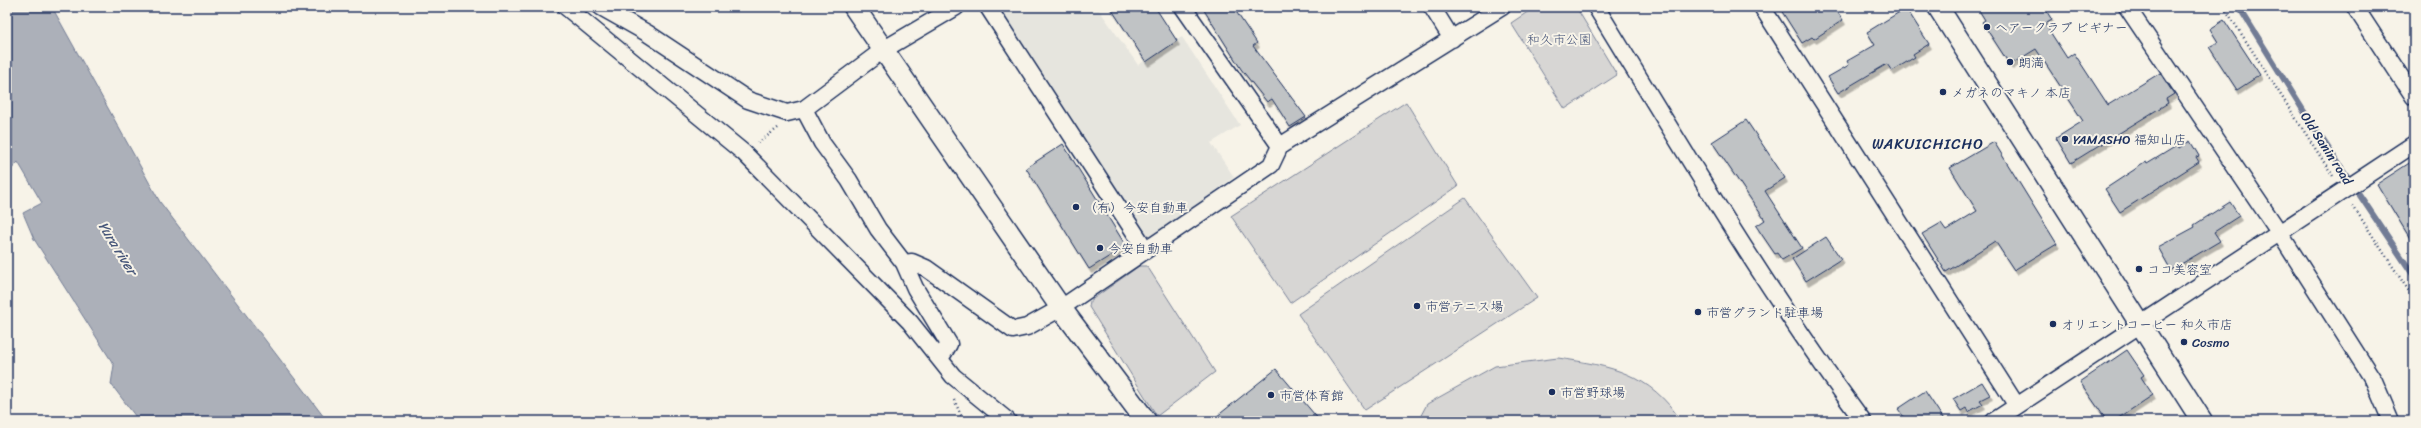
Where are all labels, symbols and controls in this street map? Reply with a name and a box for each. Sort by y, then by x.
place label: ヘアークラブ ビギナー [1995,16,2128,39]
marker: ヘアークラブ ビギナー [1982,22,1992,32]
park label: 和久市公園 [1526,28,1592,51]
place label: 朗満 [2018,51,2044,74]
marker: 朗満 [2005,57,2015,67]
place label: メガネのマキノ 本店 [1951,81,2071,104]
marker: メガネのマキノ 本店 [1938,87,1948,97]
street label: Old Sanin road [2294,107,2360,190]
place label: YAMASHO 福知山店 [2073,128,2186,151]
district label: WAKUICHICHO [1872,131,1984,157]
marker: YAMASHO 福知山店 [2060,134,2070,144]
place label: （有）今安自動車 [1084,196,1188,219]
marker: （有）今安自動車 [1071,202,1081,212]
water label: Yura river [91,217,146,283]
place label: 今安自動車 [1108,237,1173,260]
marker: 今安自動車 [1095,243,1105,253]
place label: ココ美容室 [2147,258,2212,281]
marker: ココ美容室 [2134,264,2144,274]
place label: 市営テニス場 [1425,295,1503,318]
marker: 市営テニス場 [1412,301,1422,311]
place label: 市営グランド駐車場 [1706,301,1823,324]
marker: 市営グランド駐車場 [1693,307,1703,317]
place label: オリエントコーヒー 和久市店 [2061,313,2233,336]
marker: オリエントコーヒー 和久市店 [2048,319,2058,329]
place label: Cosmo [2192,331,2230,354]
marker: Cosmo [2179,337,2189,347]
place label: 市営野球場 [1560,381,1625,404]
place label: 市営体育館 [1279,384,1344,407]
marker: 市営野球場 [1547,387,1557,397]
marker: 市営体育館 [1266,390,1276,400]

